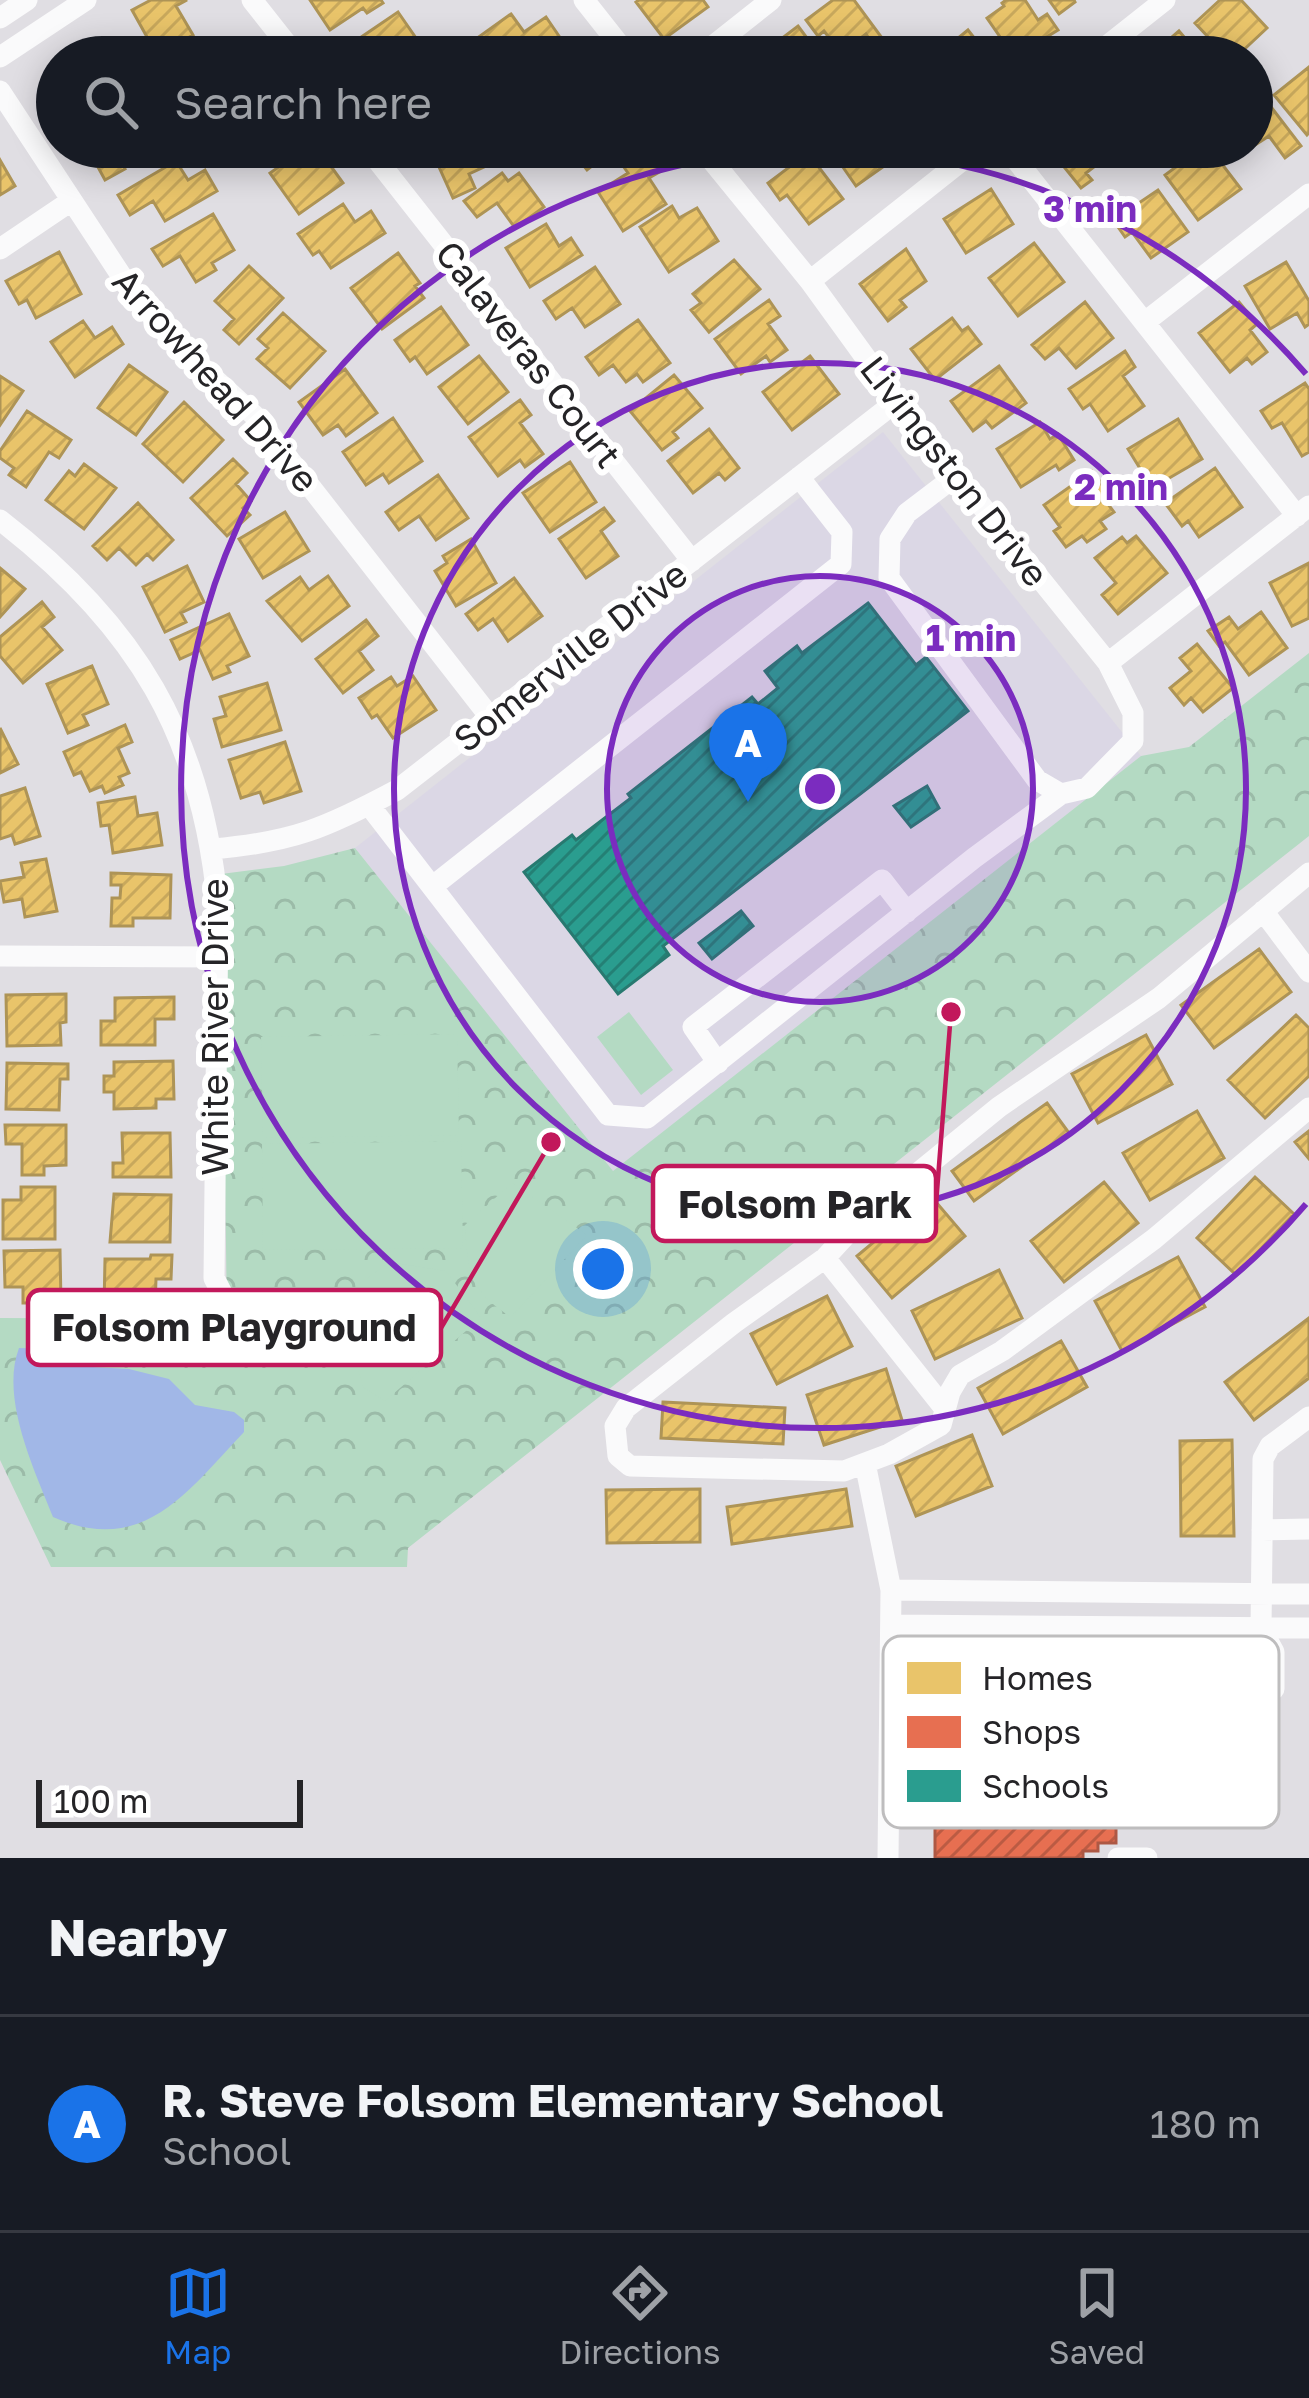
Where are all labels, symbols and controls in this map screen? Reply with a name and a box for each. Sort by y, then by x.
search box [36,36,1273,168]
icon: search [78,69,144,135]
text: Search here [174,75,432,129]
text: 3 min [1043,187,1137,230]
street label: Calaveras Court [427,232,631,476]
street label: Arrowhead Drive [104,259,328,501]
street label: Livingston Drive [852,348,1058,594]
text: 2 min [1074,465,1168,508]
street label: Somerville Drive [445,552,695,760]
text: 1 min [926,616,1016,659]
pin: A [709,703,787,802]
centre of rings [799,768,841,810]
street label: White River Drive [193,878,236,1176]
callout: Folsom Park [653,1166,936,1241]
text: Folsom Park [678,1180,913,1227]
your location [573,1239,633,1299]
callout: Folsom Playground [28,1290,441,1365]
text: Folsom Playground [51,1303,417,1350]
legend [883,1636,1279,1828]
text: Homes [982,1658,1093,1697]
text: Shops [982,1712,1081,1751]
text: Schools [982,1766,1109,1805]
scale bar [36,1774,303,1827]
text: 100 m [54,1781,148,1820]
text: Nearby [48,1906,227,1967]
text: R. Steve Folsom Elementary School [162,2073,943,2127]
text: A [73,2100,101,2147]
text: 180 m [1150,2100,1261,2147]
text: School [162,2127,291,2174]
tab: Map [164,2260,231,2371]
tab: Directions [559,2260,721,2371]
tab: Saved [1049,2260,1145,2371]

